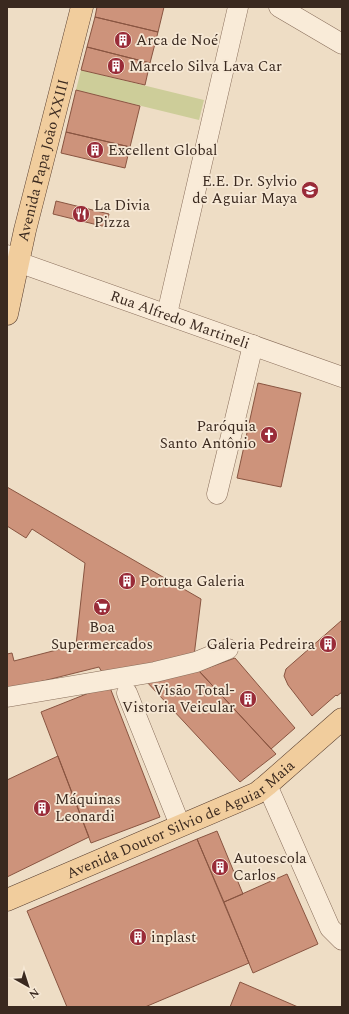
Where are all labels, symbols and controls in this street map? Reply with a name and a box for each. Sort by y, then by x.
place label: Arca de Noé [136,29,218,52]
building icon: Arca de Noé [113,30,133,50]
place label: Marcelo Silva Lava Car [129,55,282,78]
building icon: Marcelo Silva Lava Car [106,56,126,76]
street label: Avenida Papa João XXIII [11,76,75,244]
place label: Excellent Global [108,139,218,162]
building icon: Excellent Global [85,140,105,160]
place label: E.E. Dr. Sylvio de Aguiar Maya [192,170,298,210]
school or university icon: E.E. Dr. Sylvio de Aguiar Maya [300,180,320,200]
place label: La Divia Pizza [94,194,151,234]
restaurant icon: La Divia Pizza [71,204,91,224]
street label: Rua Alfredo Martineli [107,284,253,355]
place label: Paróquia Santo Antônio [160,415,257,455]
church icon: Paróquia Santo Antônio [259,425,279,445]
place label: Portuga Galeria [140,570,245,593]
building icon: Portuga Galeria [117,571,137,591]
supermarket icon: Boa Supermercados [92,597,112,617]
place label: Boa Supermercados [51,616,153,656]
place label: Galeria Pedreira [207,633,316,656]
building icon: Galeria Pedreira [318,634,338,654]
place label: Visão Total- Vistoria Veicular [122,679,235,719]
building icon: Visão Total- Vistoria Veicular [238,689,258,709]
street label: Avenida Doutor Silvio de Aguiar Maia [63,754,300,885]
place label: Máquinas Leonardi [55,788,121,828]
building icon: Máquinas Leonardi [32,798,52,818]
place label: Autoescola Carlos [233,847,307,887]
building icon: Autoescola Carlos [210,857,230,877]
place label: inplast [151,926,196,949]
building icon: inplast [128,927,148,947]
north arrow [8,966,48,1006]
text: N [25,984,43,1003]

